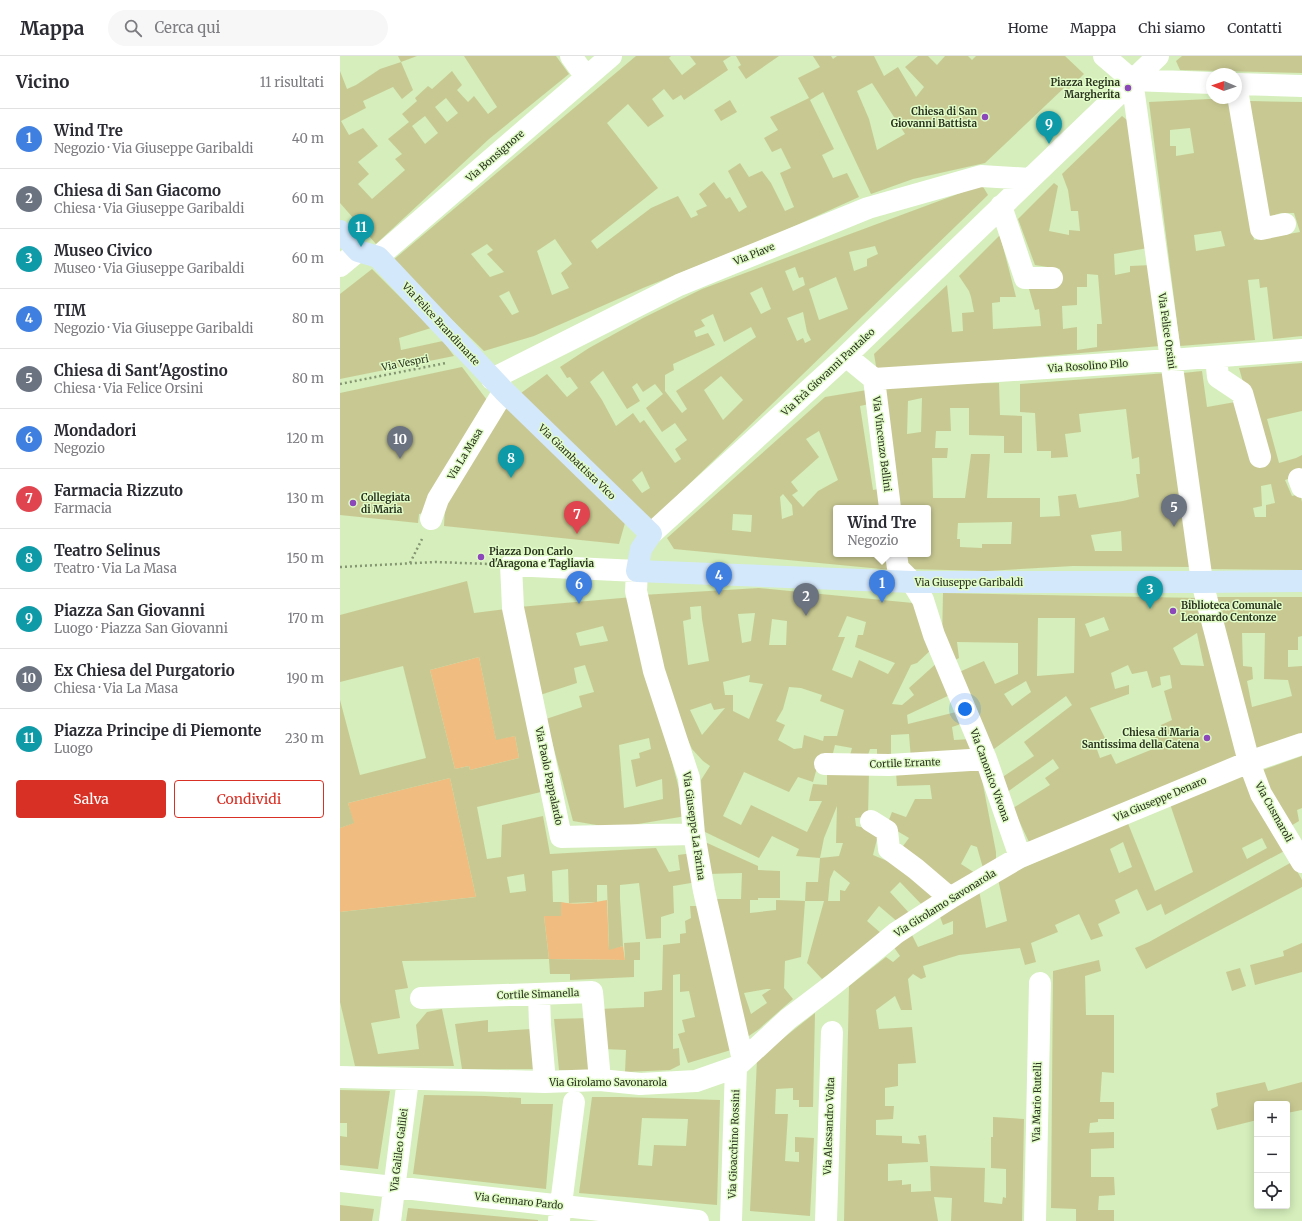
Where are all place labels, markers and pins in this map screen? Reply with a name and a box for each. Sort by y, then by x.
place label: Piazza Regina Margherita [1050,76,1120,101]
marker: Piazza Regina Margherita [1123,83,1133,93]
place label: Chiesa di San Giovanni Battista [891,105,977,130]
pin: 9 [1036,111,1062,144]
marker: Chiesa di San Giovanni Battista [980,112,990,122]
pin: 11 [348,214,374,247]
pin: 10 [387,426,413,459]
pin: 8 [498,445,524,478]
place label: Collegiata di Maria [361,491,411,516]
pin: 5 [1161,494,1187,527]
marker: Collegiata di Maria [348,498,358,508]
pin: 7 [564,501,590,534]
place label: Piazza Don Carlo d'Aragona e Tagliavia [489,545,594,570]
marker: Piazza Don Carlo d'Aragona e Tagliavia [476,552,486,562]
pin: 4 [706,562,732,595]
pin: 1 [869,570,895,603]
pin: 6 [566,571,592,604]
pin: 3 [1137,576,1163,609]
pin: 2 [793,583,819,616]
place label: Biblioteca Comunale Leonardo Centonze [1181,599,1283,624]
marker: Biblioteca Comunale Leonardo Centonze [1168,606,1178,616]
place label: Chiesa di Maria Santissima della Catena [1082,726,1199,751]
marker: Chiesa di Maria Santissima della Catena [1202,733,1212,743]

